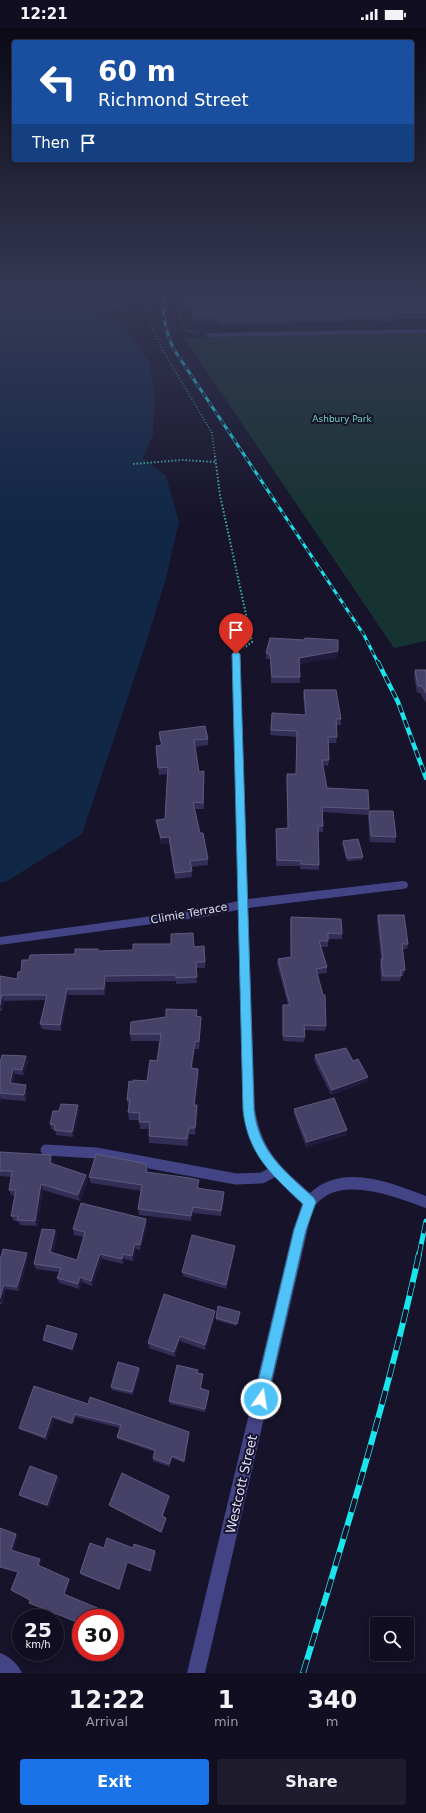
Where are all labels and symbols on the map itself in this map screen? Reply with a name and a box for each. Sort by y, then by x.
park label: Ashbury Park [312,414,372,424]
pin [219,613,253,654]
street label: Climie Terrace [150,900,229,927]
position arrow [240,1378,282,1420]
street label: Westcott Street [223,1433,260,1535]
speed limit sign: 30 [72,1609,124,1661]

